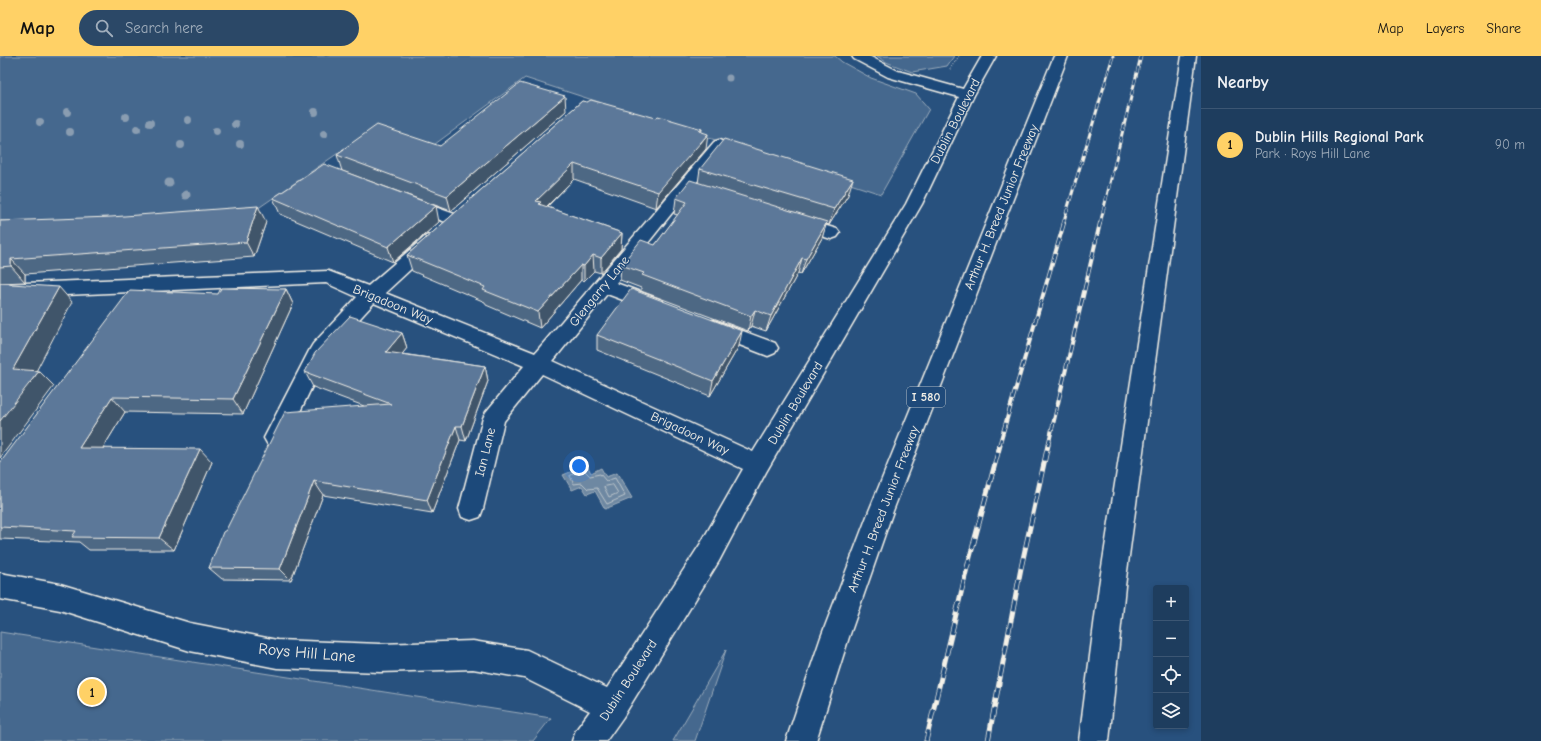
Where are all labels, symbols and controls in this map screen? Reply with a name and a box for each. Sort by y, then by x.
search box [79,10,359,46]
text: Map [20,17,55,39]
icon: search [93,17,115,39]
text: Search here [125,19,203,37]
text: Map [1377,20,1404,37]
text: Layers [1426,20,1464,37]
text: Share [1486,20,1521,37]
text: Nearby [1217,73,1268,92]
street label: Dublin Boulevard [927,76,983,166]
street label: Arthur H. Breed Junior Freeway [961,122,1041,292]
text: Dublin Hills Regional Park [1255,128,1423,146]
text: 1 [1227,137,1233,152]
text: 90 m [1495,137,1525,152]
text: Park · Roys Hill Lane [1255,146,1370,161]
street label: Glengarry Lane [566,252,632,329]
street label: Brigadoon Way [351,281,435,327]
street label: Dublin Boulevard [764,359,826,447]
road number: I 580 [907,387,945,407]
street label: Brigadoon Way [648,408,732,458]
street label: Arthur H. Breed Junior Freeway [844,423,922,594]
street label: Ian Lane [472,425,498,478]
your location [569,456,589,476]
map controls [1153,585,1189,729]
button: + [1153,585,1189,621]
button: − [1153,621,1189,657]
street label: Dublin Boulevard [596,637,660,723]
street label: Roys Hill Lane [258,640,356,666]
button: locate [1153,657,1189,693]
pin: 1 [79,677,105,707]
button: layers [1153,693,1189,729]

